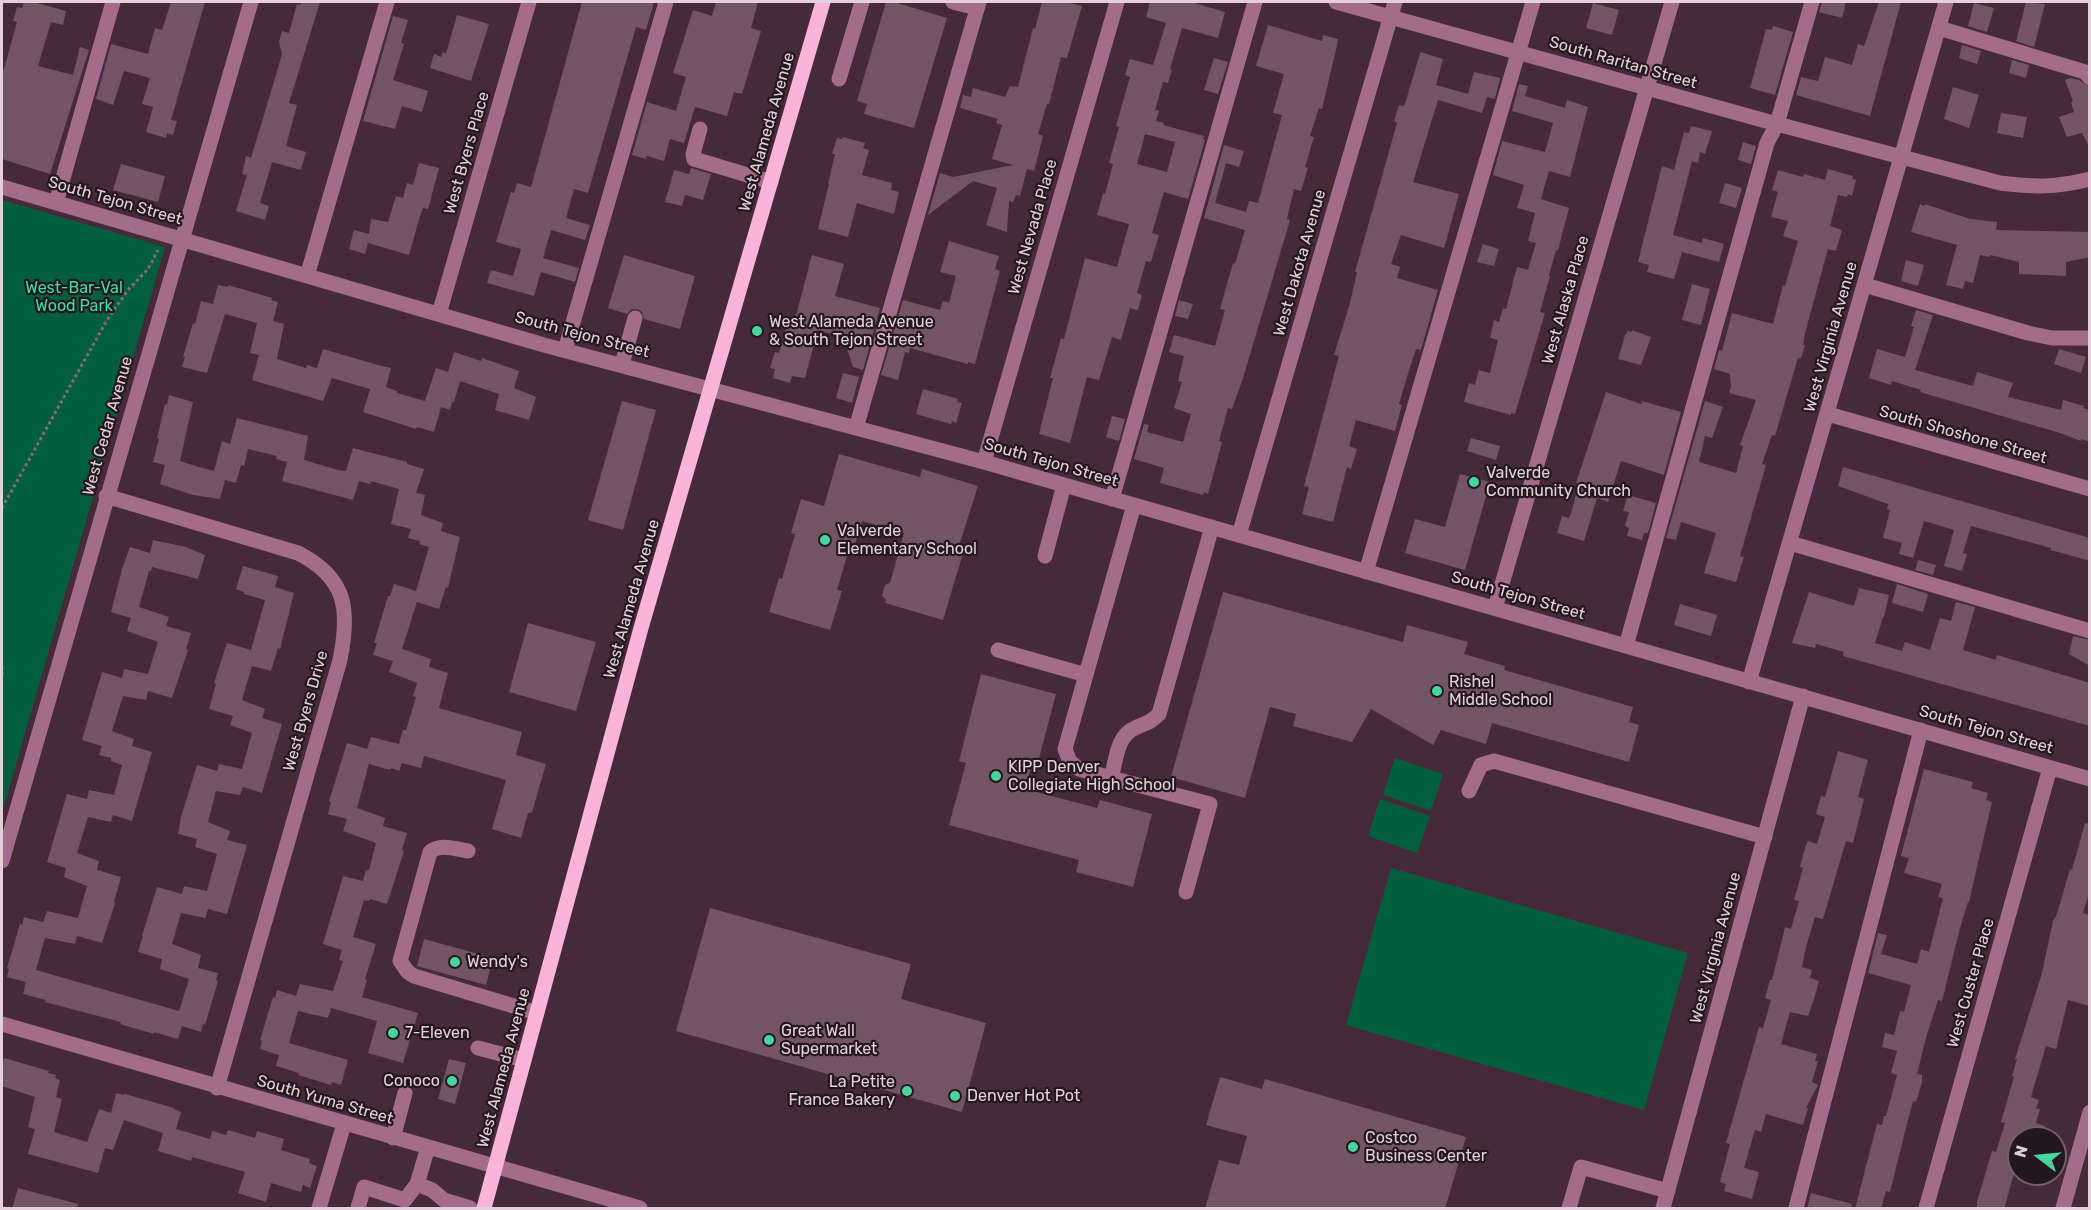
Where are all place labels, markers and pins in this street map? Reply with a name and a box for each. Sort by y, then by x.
place label: West Alameda Avenue & South Tejon Street [769,312,934,350]
marker: West Alameda Avenue & South Tejon Street [750,324,764,338]
place label: Valverde Community Church [1486,463,1631,501]
marker: Valverde Community Church [1467,475,1481,489]
place label: Valverde Elementary School [837,521,977,559]
marker: Valverde Elementary School [818,533,832,547]
place label: Rishel Middle School [1449,672,1552,710]
marker: Rishel Middle School [1430,684,1444,698]
place label: KIPP Denver Collegiate High School [1008,757,1175,795]
marker: KIPP Denver Collegiate High School [989,769,1003,783]
place label: Wendy's [467,952,528,972]
marker: Wendy's [448,955,462,969]
place label: Great Wall Supermarket [781,1021,877,1059]
place label: 7-Eleven [405,1023,470,1043]
marker: 7-Eleven [386,1026,400,1040]
marker: Great Wall Supermarket [762,1033,776,1047]
place label: Conoco [383,1071,440,1091]
place label: La Petite France Bakery [788,1072,895,1110]
marker: Conoco [445,1074,459,1088]
marker: La Petite France Bakery [900,1084,914,1098]
place label: Denver Hot Pot [967,1086,1080,1106]
marker: Denver Hot Pot [948,1089,962,1103]
place label: Costco Business Center [1365,1128,1487,1166]
marker: Costco Business Center [1346,1140,1360,1154]

